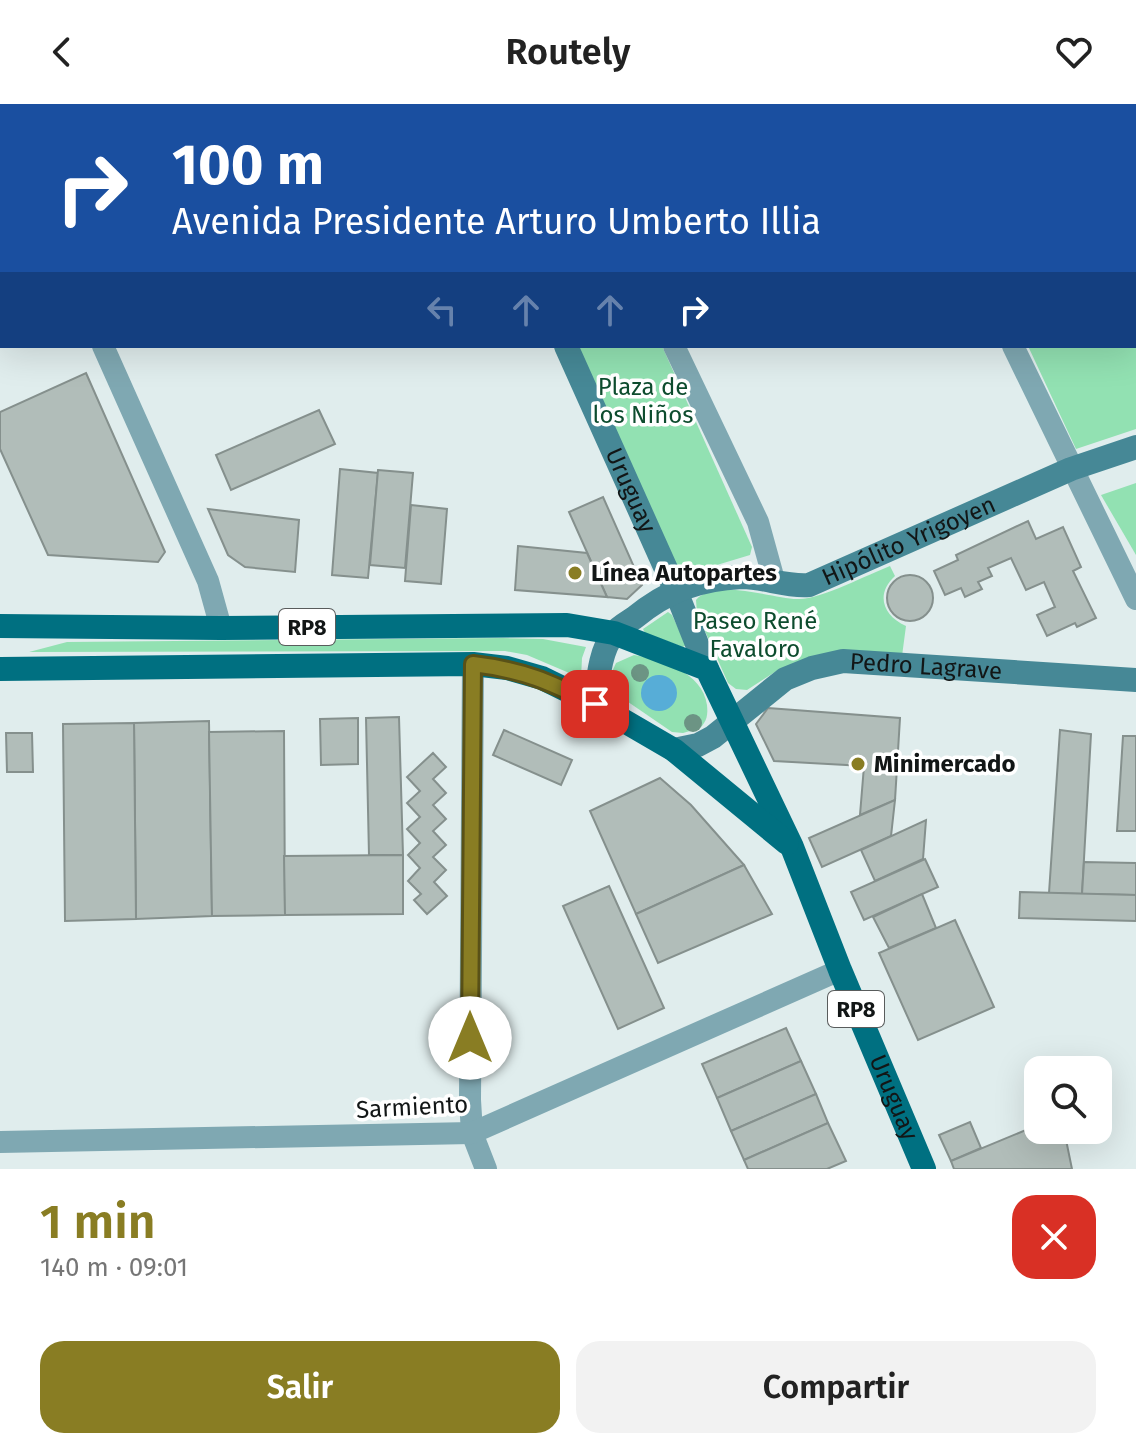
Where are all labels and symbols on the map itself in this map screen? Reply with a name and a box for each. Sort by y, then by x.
park label: Plaza de los Niños [593,373,693,429]
street label: Uruguay [600,443,662,537]
street label: Hipólito Yrigoyen [818,490,1000,591]
place label: Línea Autopartes [591,559,777,587]
marker: Línea Autopartes [566,564,584,582]
park label: Paseo René Favaloro [693,607,817,663]
road number: RP8 [279,609,335,645]
street label: Pedro Lagrave [849,647,1003,685]
pin [561,670,629,738]
place label: Minimercado [874,750,1016,778]
marker: Minimercado [849,755,867,773]
road number: RP8 [828,991,884,1027]
position arrow [428,996,512,1080]
street label: Uruguay [863,1051,924,1144]
street label: Sarmiento [355,1090,469,1124]

